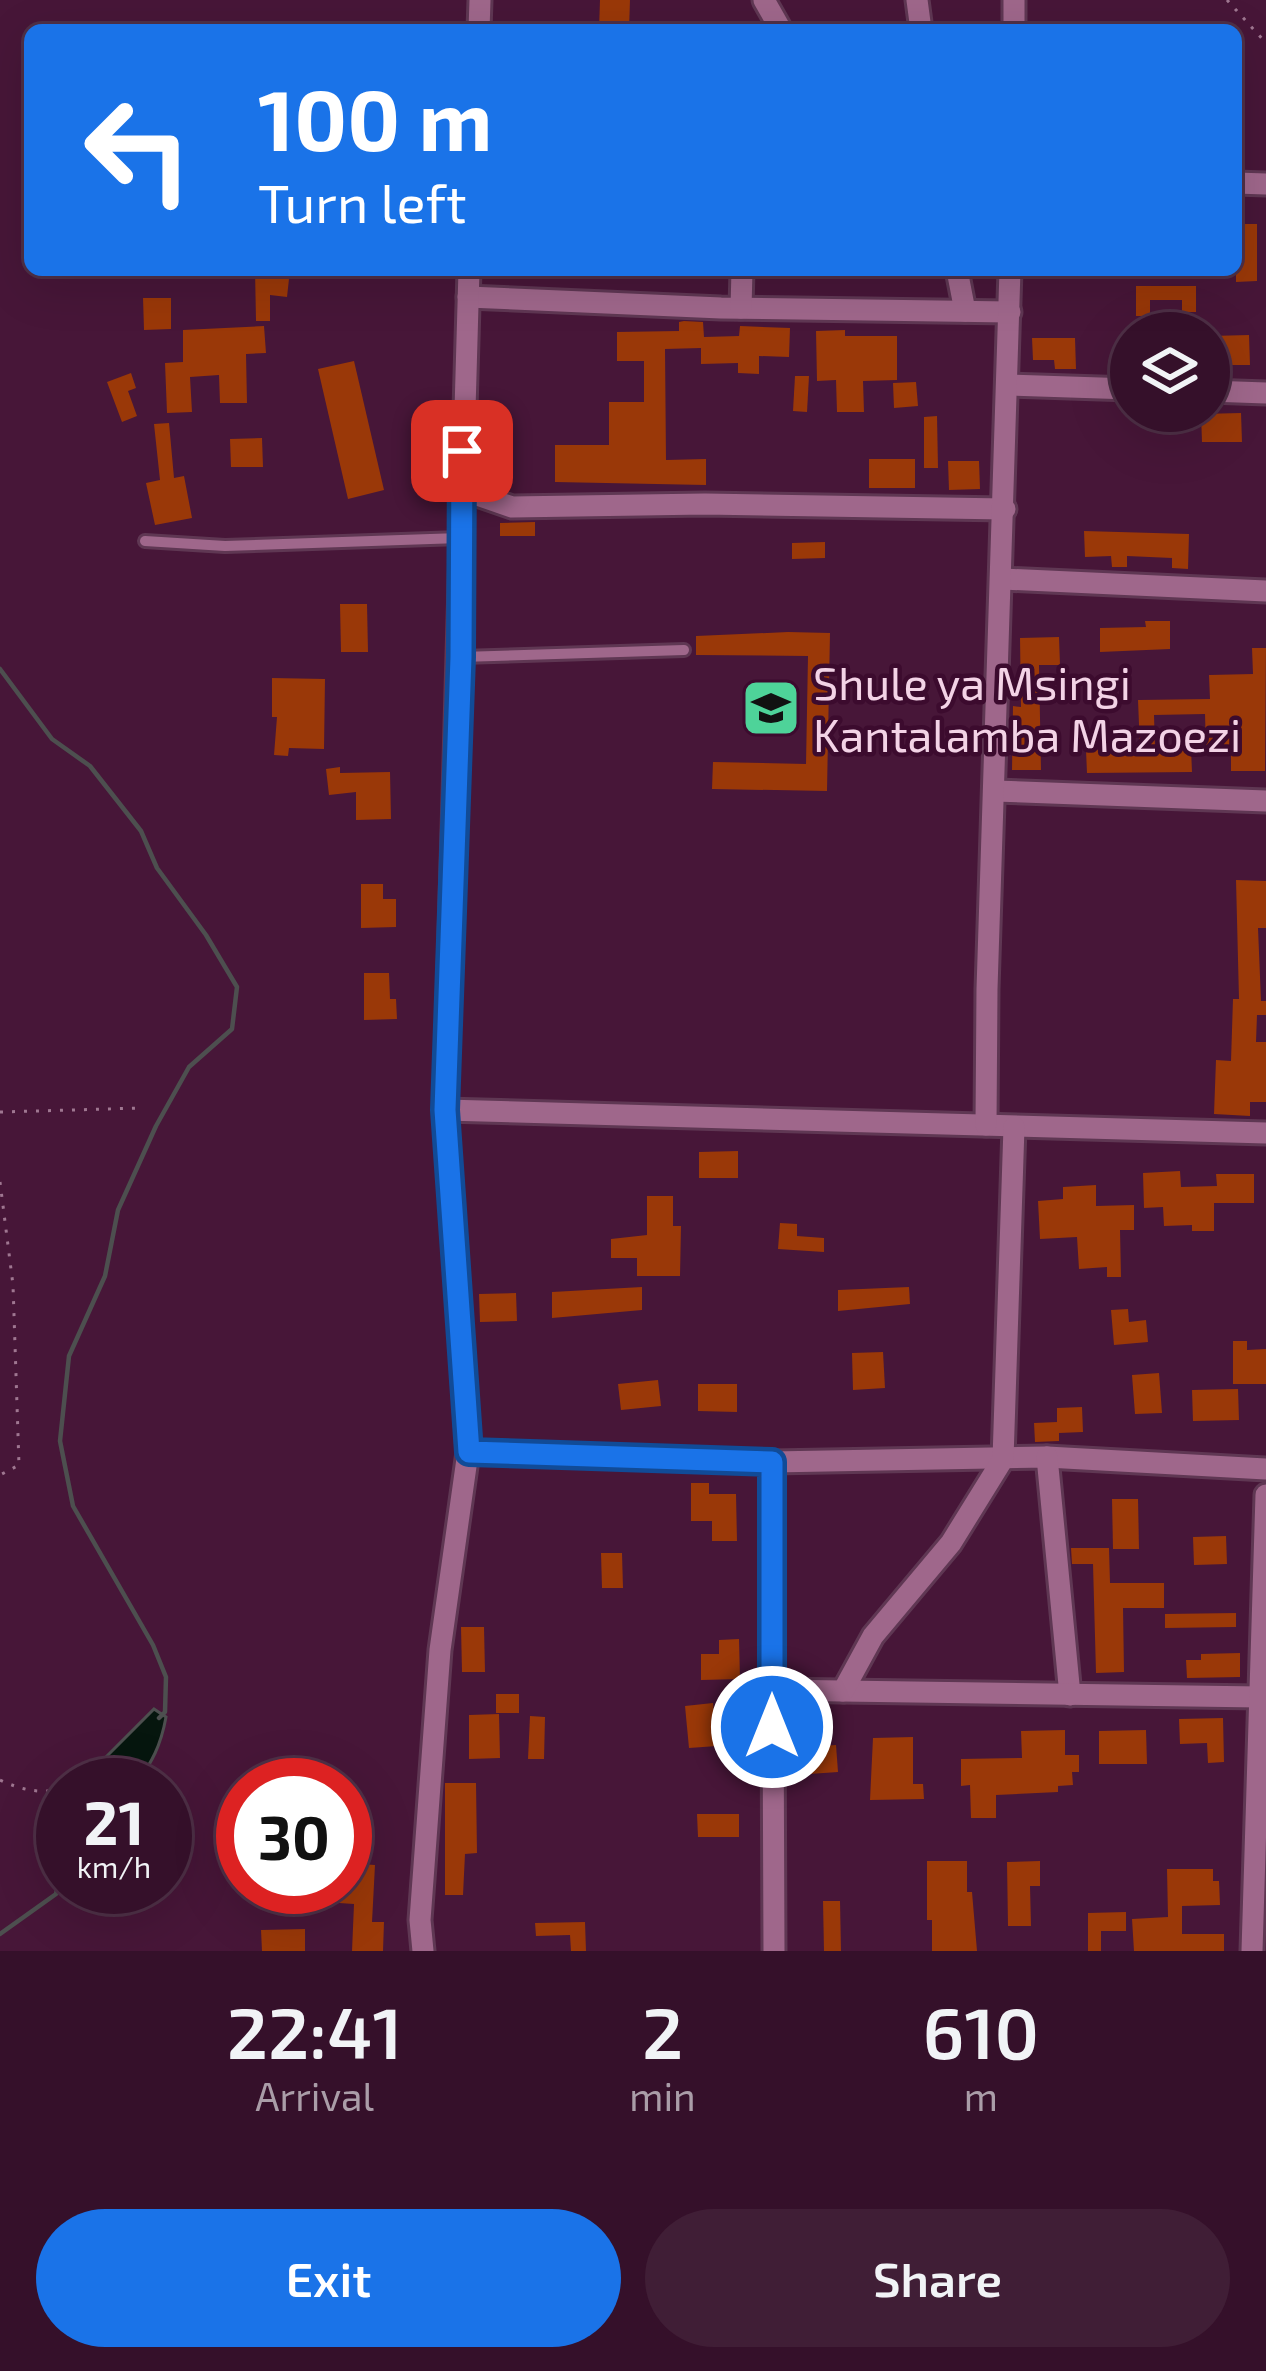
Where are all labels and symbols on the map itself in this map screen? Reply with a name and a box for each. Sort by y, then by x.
pin [411,400,513,502]
place label: Shule ya Msingi Kantalamba Mazoezi [813,655,1241,761]
school or university icon: Shule ya Msingi Kantalamba Mazoezi [740,677,802,739]
position arrow [709,1664,835,1790]
speed limit sign: 30 [216,1758,372,1914]

